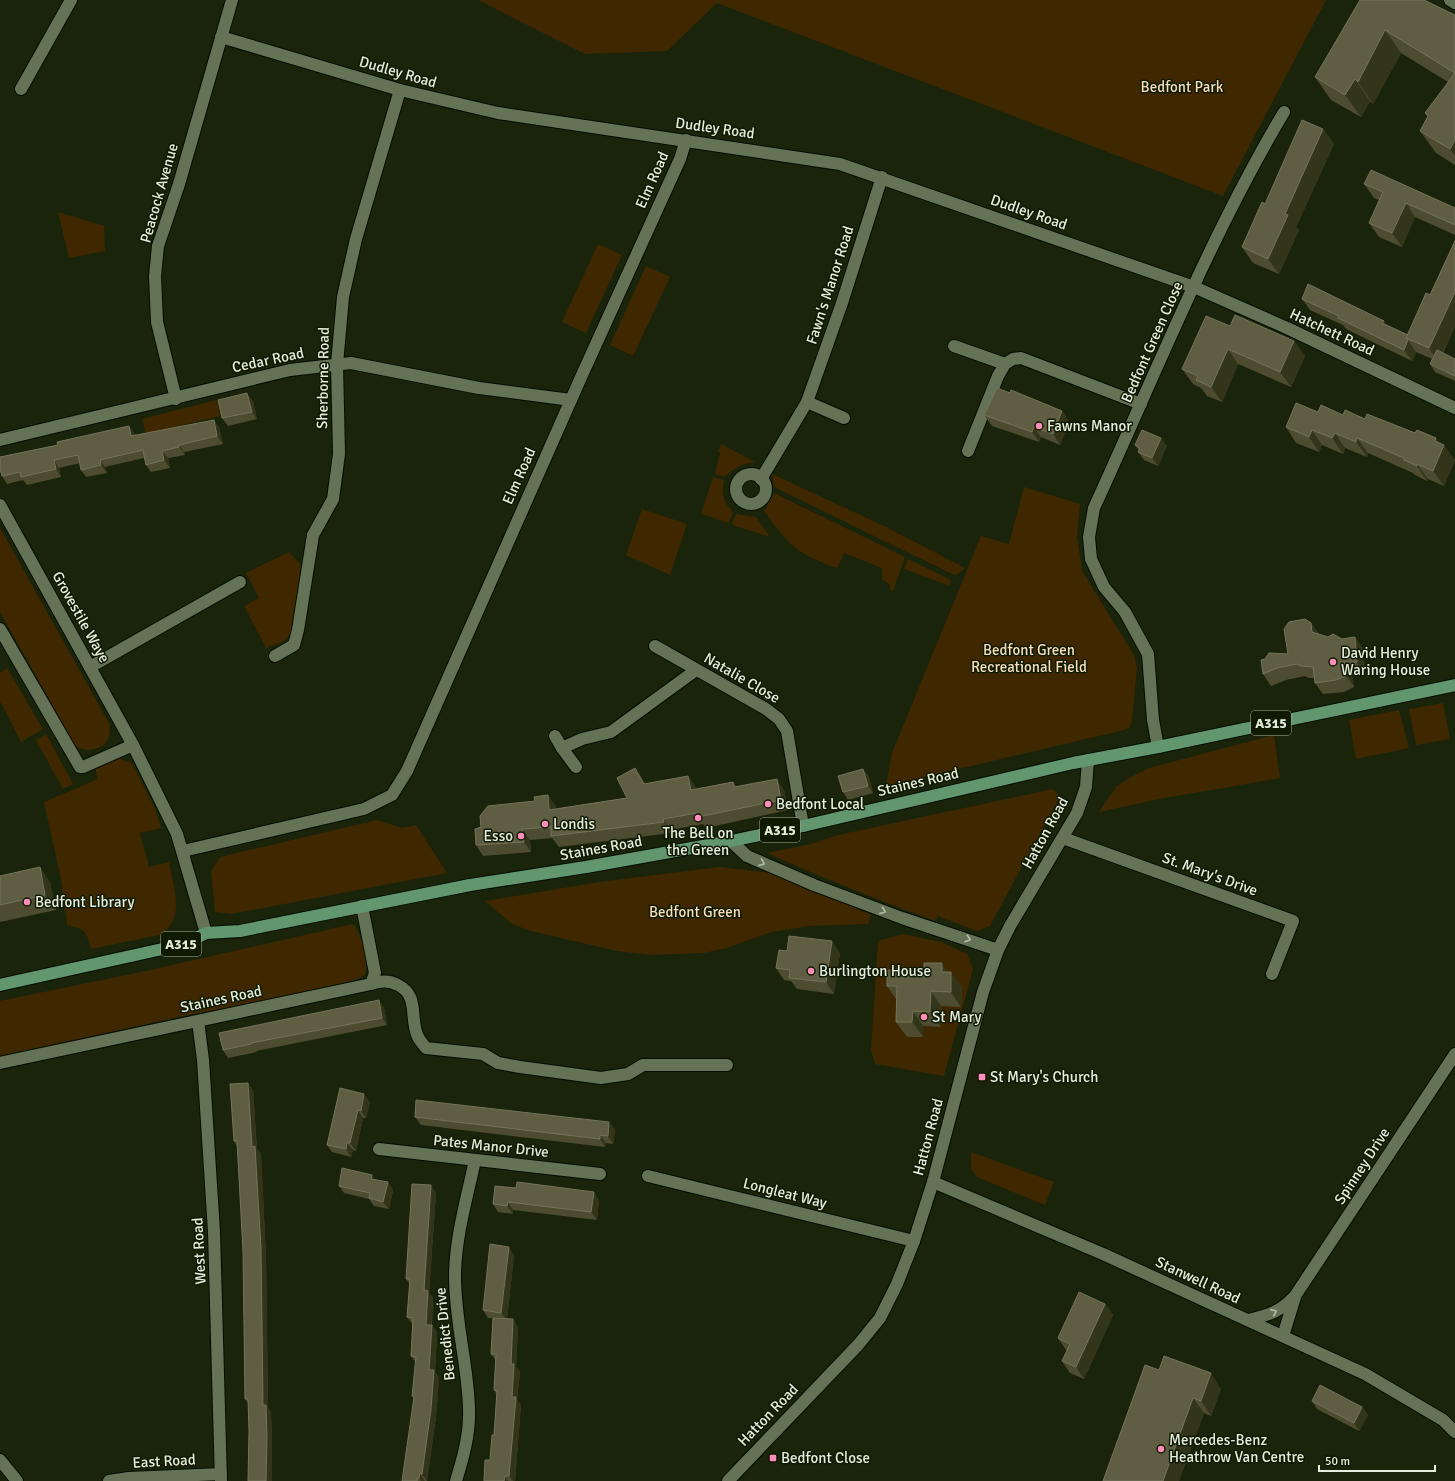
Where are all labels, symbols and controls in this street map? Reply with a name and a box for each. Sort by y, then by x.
street label: Dudley Road [357,52,439,92]
park label: Bedfont Park [1141,78,1224,96]
street label: Dudley Road [674,114,756,142]
street label: Peacock Avenue [136,141,182,245]
street label: Elm Road [632,149,672,211]
street label: Dudley Road [988,190,1070,234]
street label: Fawn's Manor Road [802,224,858,346]
street label: Bedfont Green Close [1117,279,1187,405]
street label: Hatchett Road [1287,305,1377,359]
street label: Sherborne Road [313,327,333,429]
street label: Cedar Road [230,344,306,376]
place label: Fawns Manor [1047,417,1132,435]
marker: Fawns Manor [1034,421,1044,431]
street label: Elm Road [499,445,539,507]
street label: Grovestile Waye [48,568,114,666]
park label: Bedfont Green Recreational Field [971,641,1087,676]
place label: David Henry Waring House [1341,644,1430,679]
street label: Natalie Close [701,649,783,707]
marker: David Henry Waring House [1328,657,1338,667]
road number: A315 [1251,711,1291,735]
street label: Staines Road [876,764,960,800]
street label: Hatton Road [1018,794,1072,872]
place label: Bedfont Local [776,795,864,813]
marker: Bedfont Local [763,799,773,809]
marker: The Bell on the Green [693,813,703,823]
place label: Londis [553,815,595,833]
road number: A315 [760,818,800,842]
marker: Londis [540,819,550,829]
place label: The Bell on the Green [663,824,733,859]
place label: Esso [484,827,513,845]
marker: Esso [516,831,526,841]
street label: Staines Road [559,832,643,864]
street label: St. Mary's Drive [1160,848,1260,900]
one-way arrow [759,858,766,866]
place label: Bedfont Library [35,893,134,911]
marker: Bedfont Library [22,897,32,907]
park label: Bedfont Green [649,903,741,921]
one-way arrow [879,907,886,915]
road number: A315 [161,932,201,956]
one-way arrow [965,934,972,943]
place label: Burlington House [819,962,931,980]
marker: Burlington House [806,966,816,976]
street label: Staines Road [179,982,263,1016]
place label: St Mary [932,1008,982,1026]
marker: St Mary [919,1012,929,1022]
place label: St Mary's Church [990,1068,1098,1086]
marker: St Mary's Church [977,1072,987,1082]
street label: Hatton Road [909,1096,947,1178]
street label: Spinney Drive [1331,1124,1393,1208]
street label: Pates Manor Drive [432,1131,550,1161]
street label: Longleat Way [741,1174,829,1212]
street label: West Road [188,1217,210,1285]
street label: Stanwell Road [1153,1253,1243,1307]
street label: Benedict Drive [431,1287,459,1381]
one-way arrow [1270,1309,1277,1317]
street label: Hatton Road [734,1380,802,1450]
place label: Mercedes-Benz Heathrow Van Centre [1169,1431,1304,1466]
marker: Mercedes-Benz Heathrow Van Centre [1156,1444,1166,1454]
scale bar [1319,1447,1435,1473]
place label: Bedfont Close [781,1449,870,1467]
street label: East Road [132,1450,196,1472]
marker: Bedfont Close [768,1453,778,1463]
text: 50 m [1325,1454,1350,1469]

